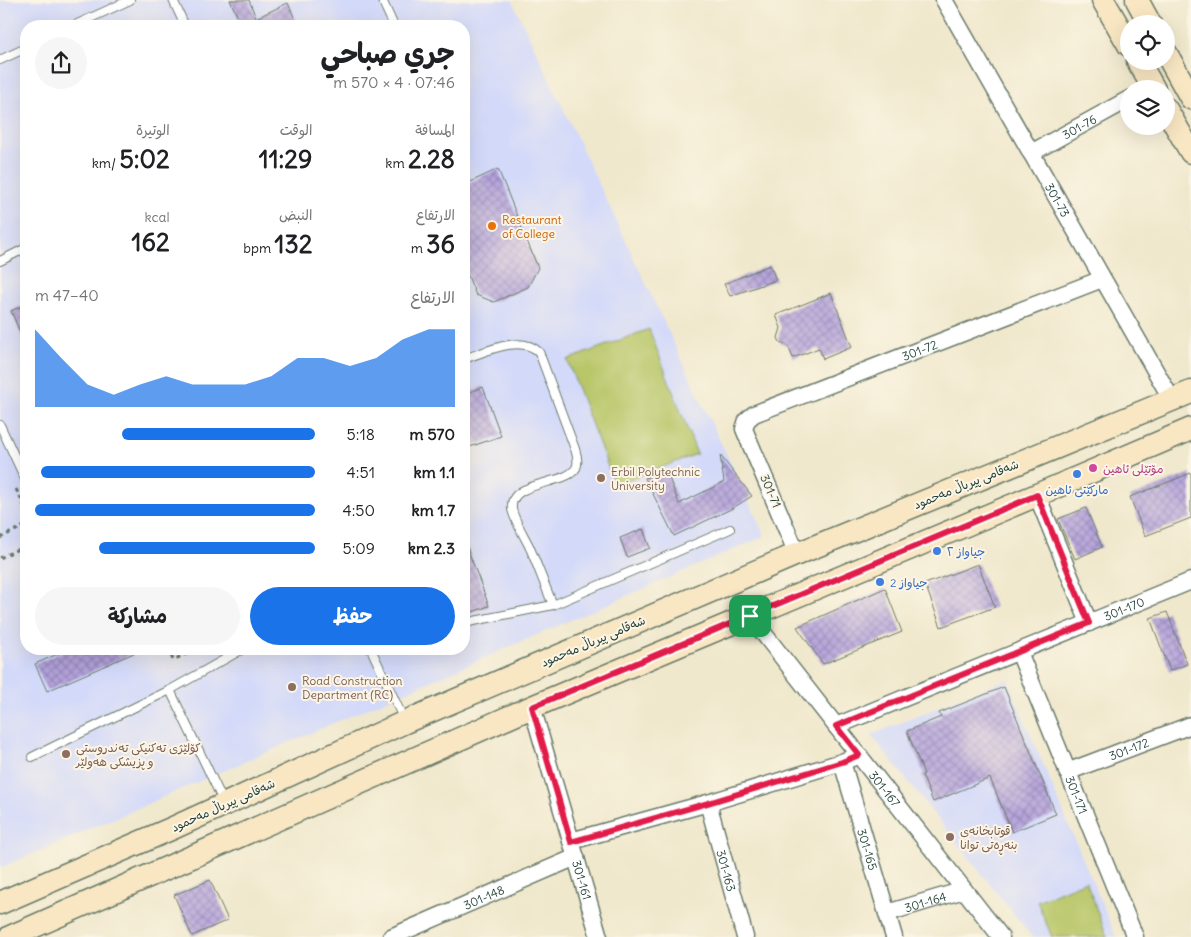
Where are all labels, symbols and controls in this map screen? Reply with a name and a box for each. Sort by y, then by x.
map controls [1120,15,1175,135]
button: locate [1120,15,1175,70]
text: جري صباحي [320,35,455,71]
button: share [35,37,87,89]
text: 07:46 · 4 × 570 m [333,72,455,92]
button: layers [1120,80,1175,135]
street label: 301-76 [1059,111,1099,142]
text: الوتيرة [136,121,170,139]
text: الوقت [280,121,312,139]
text: المسافة [415,121,455,139]
text: 5:02 [119,143,170,175]
text: 11:29 [259,143,312,175]
text: 2.28 [408,143,455,175]
text: /km [92,154,119,172]
text: km [385,154,408,172]
street label: 301-73 [1042,180,1074,220]
text: النبض [279,206,312,224]
text: الارتفاع [416,206,455,224]
text: kcal [144,208,170,226]
place label: Restaurant of College [502,212,562,241]
marker: Restaurant of College [486,220,498,232]
text: 162 [132,226,170,258]
text: 132 [275,228,312,260]
text: 36 [426,228,455,260]
text: bpm [243,239,275,257]
text: m [411,239,426,257]
text: 40–47 m [35,285,99,305]
text: الارتفاع [410,287,455,307]
street label: 301-72 [900,336,940,363]
text: 5:18 [347,424,375,444]
text: 570 m [410,424,455,444]
street label: شەقامی پیرباڵ مەحمود [911,455,1021,513]
place label: مۆتێلی ئاهین [1103,461,1163,477]
text: 4:51 [347,462,375,482]
text: 1.1 km [414,462,455,482]
marker: مۆتێلی ئاهین [1087,462,1099,474]
place label: Erbil Polytechnic University [611,464,700,493]
marker: مارکێتی ئاهین [1071,468,1083,480]
marker: Erbil Polytechnic University [595,472,607,484]
street label: 301-71 [757,472,785,510]
place label: مارکێتی ئاهین [1045,482,1109,498]
text: 4:50 [342,500,375,520]
text: 1.7 km [411,500,455,520]
text: 5:09 [342,538,375,558]
text: 2.3 km [408,538,455,558]
place label: جیاواز ٢ [947,544,985,560]
marker: جیاواز ٢ [931,545,943,557]
place label: جیاواز 2 [890,575,928,591]
marker: جیاواز 2 [874,576,886,588]
button: مشاركة [35,587,240,645]
button: حفظ [250,587,455,645]
street label: 301-170 [1101,593,1147,623]
pin [729,595,771,637]
icon: arrive [736,602,764,630]
street label: شەقامی پیرباڵ مەحمود [538,611,648,671]
place label: Road Construction Department (RC) [302,673,402,702]
marker: Road Construction Department (RC) [286,681,298,693]
street label: 301-172 [1107,734,1151,763]
place label: کۆلێژی تەکنیکی تەندروستی و پزیشکی هەولێر [75,740,201,770]
marker: کۆلێژی تەکنیکی تەندروستی و پزیشکی هەولێر [60,748,72,760]
street label: 301-167 [866,767,904,810]
street label: شەقامی پیرباڵ مەحمود [168,774,278,836]
street label: 301-171 [1063,774,1091,816]
place label: قوتابخانەی بنەڕەتی توانا [960,823,1018,855]
street label: 301-165 [855,827,881,872]
marker: قوتابخانەی بنەڕەتی توانا [944,831,956,843]
street label: 301-163 [714,848,740,893]
street label: 301-161 [569,858,595,901]
street label: 301-148 [461,882,506,912]
street label: 301-164 [903,888,948,915]

